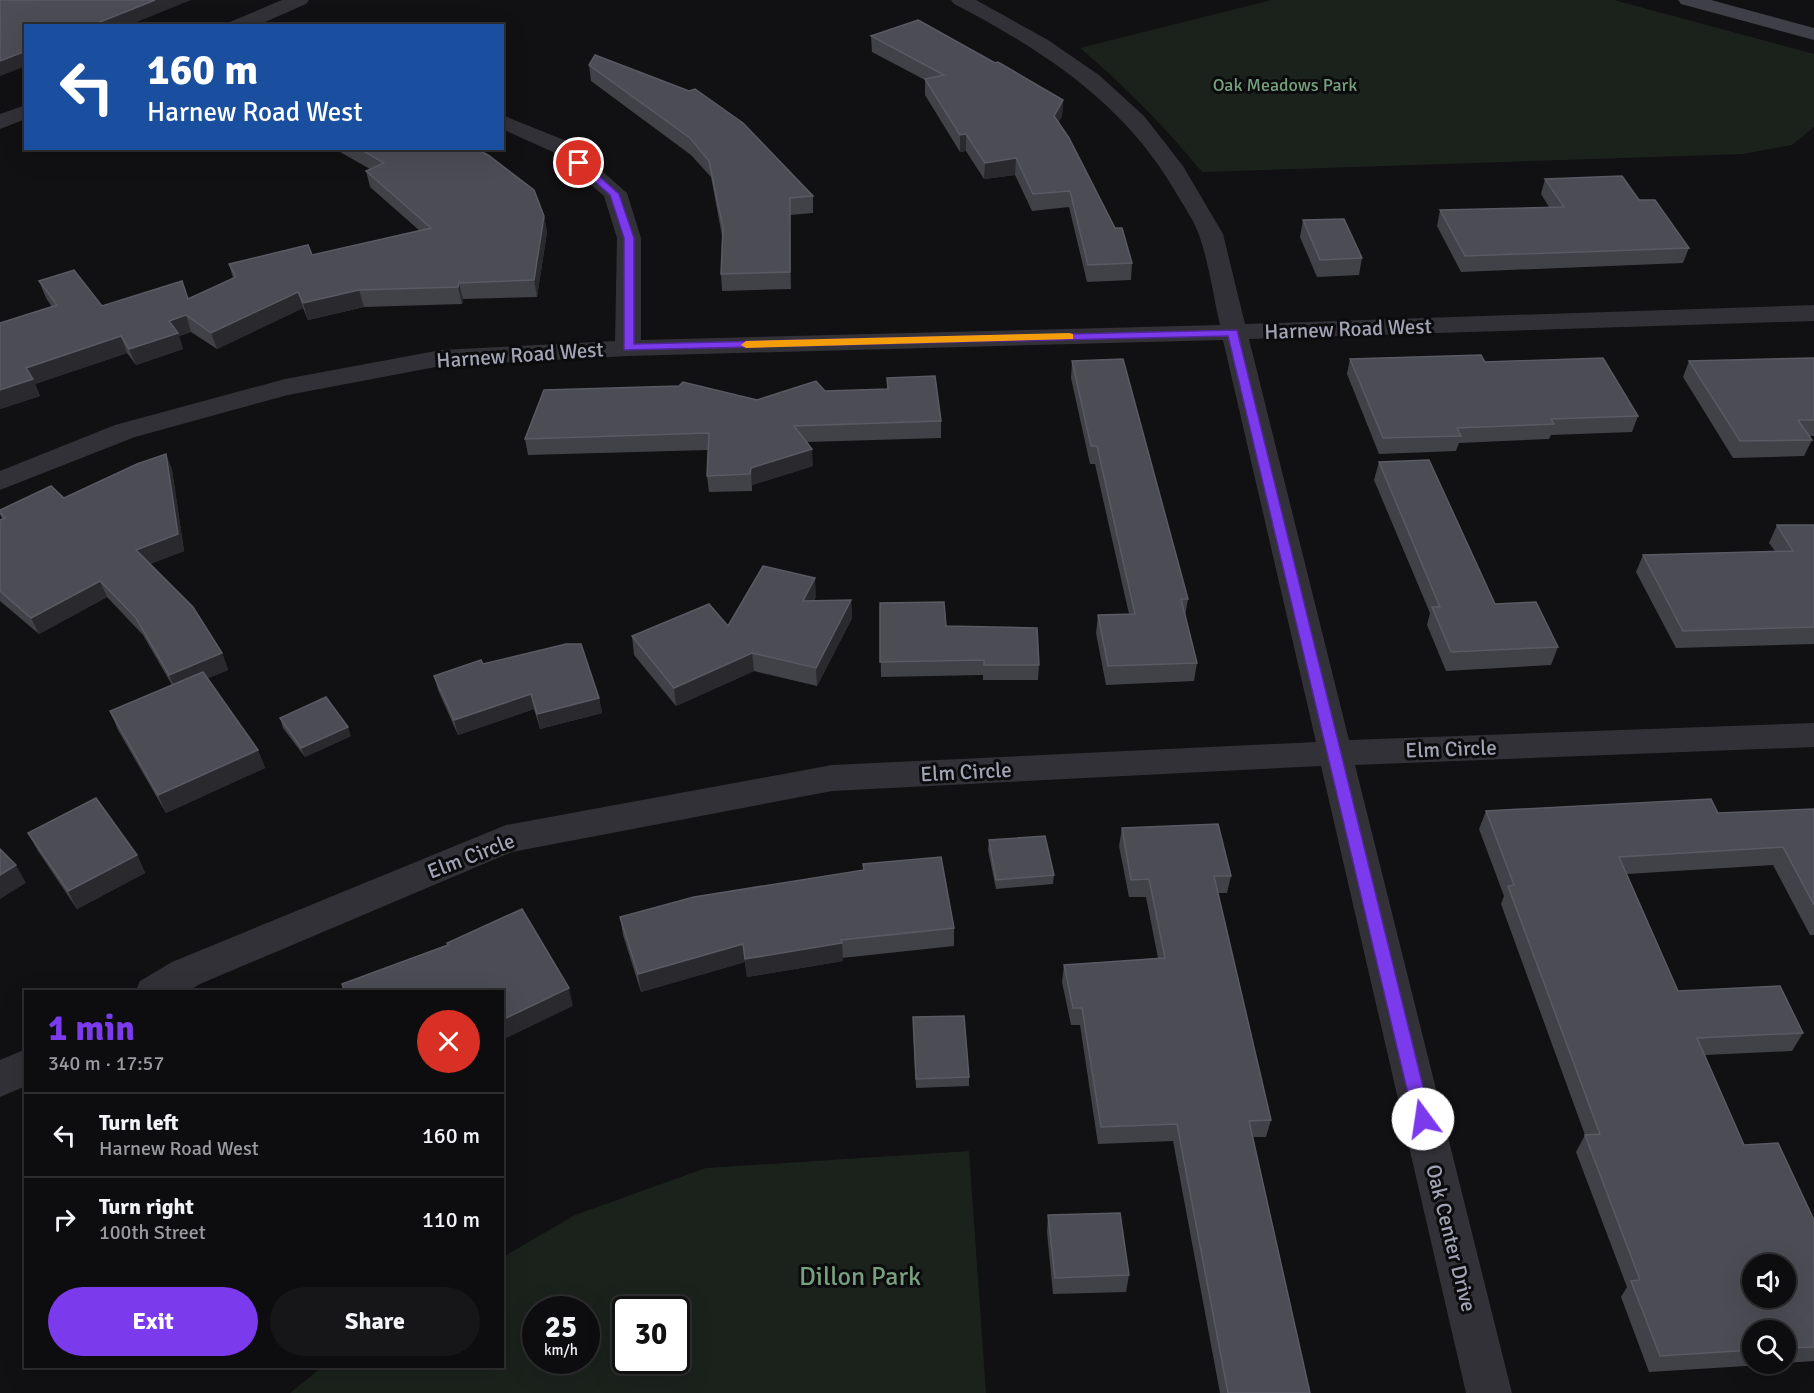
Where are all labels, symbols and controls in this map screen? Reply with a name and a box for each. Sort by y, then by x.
text: 160 m [147,45,258,96]
icon: left [48,48,126,126]
park label: Oak Meadows Park [1213,74,1357,96]
text: Harnew Road West [147,96,363,129]
pin [553,137,604,188]
icon: arrive [562,146,595,179]
street label: Harnew Road West [1264,313,1432,345]
street label: Harnew Road West [435,336,605,374]
street label: Elm Circle [1405,734,1497,764]
street label: Elm Circle [920,757,1012,787]
street label: Elm Circle [424,827,518,885]
text: 1 min [48,1006,135,1051]
button: close [417,1010,480,1073]
text: 340 m · 17:57 [48,1051,164,1076]
position arrow [1391,1087,1455,1151]
text: Turn left [99,1109,179,1136]
icon: left [48,1119,81,1152]
text: 160 m [422,1122,480,1149]
text: Harnew Road West [99,1136,259,1161]
street label: Oak Center Drive [1420,1162,1482,1314]
text: Turn right [99,1193,194,1220]
icon: right [48,1203,81,1236]
text: 110 m [422,1206,480,1233]
text: 100th Street [99,1220,206,1245]
map controls [1742,1254,1796,1374]
button: sound [1742,1254,1796,1308]
park label: Dillon Park [799,1261,921,1293]
button: Exit [48,1287,258,1356]
button: Share [270,1287,480,1356]
speed limit sign: 30 [612,1296,690,1374]
text: 25 [545,1309,577,1346]
button: search [1742,1320,1796,1374]
text: km/h [544,1341,578,1359]

